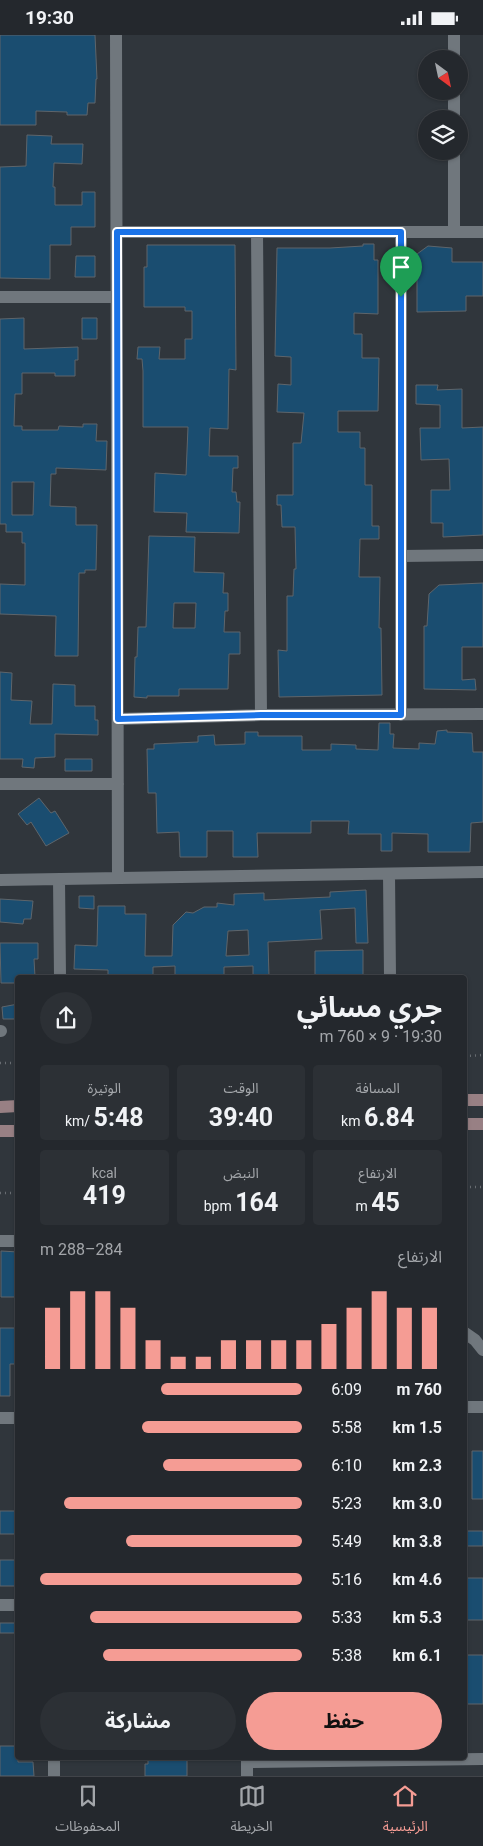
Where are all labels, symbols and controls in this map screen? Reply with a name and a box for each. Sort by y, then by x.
text: 19:30 [25,6,74,29]
north arrow [418,50,468,100]
map controls [418,50,468,160]
button: layers [418,110,468,160]
pin [380,246,422,297]
icon: arrive [387,253,415,281]
text: جري مسائي [297,991,442,1024]
button: share [40,992,92,1044]
text: 19:30 · 9 × 760 m [320,1027,442,1046]
text: الوتيرة [88,1080,121,1096]
text: الوقت [223,1080,259,1096]
text: المسافة [356,1080,400,1096]
text: 5:48 [94,1103,144,1132]
text: 39:40 [209,1103,273,1132]
text: 6.84 [364,1103,414,1132]
text: /km [65,1113,94,1129]
text: km [341,1113,364,1129]
text: kcal [92,1165,117,1181]
text: النبض [223,1165,259,1181]
text: الارتفاع [358,1165,397,1181]
text: 419 [83,1181,126,1210]
text: 164 [235,1188,278,1217]
text: 45 [371,1188,400,1217]
text: bpm [204,1198,235,1214]
text: m [355,1198,371,1214]
text: 284–288 m [40,1240,122,1259]
text: الارتفاع [398,1247,442,1266]
text: 6:09 [331,1380,362,1399]
text: 760 m [397,1380,442,1399]
text: 5:58 [331,1418,362,1437]
text: 1.5 km [393,1418,442,1437]
text: 6:10 [331,1456,362,1475]
text: 2.3 km [393,1456,442,1475]
text: 5:23 [331,1494,362,1513]
text: 3.0 km [393,1494,442,1513]
text: 5:49 [331,1532,362,1551]
text: 3.8 km [393,1532,442,1551]
text: 5:16 [331,1570,362,1589]
text: 4.6 km [393,1570,442,1589]
text: 5:33 [331,1608,362,1627]
text: 5.3 km [393,1608,442,1627]
text: 5:38 [331,1646,362,1665]
text: 6.1 km [393,1646,442,1665]
button: مشاركة [40,1692,236,1750]
button: حفظ [246,1692,442,1750]
tab: المحفوظات [55,1782,120,1841]
tab: الخريطة [231,1782,272,1841]
tab: الرئيسية [383,1782,428,1841]

